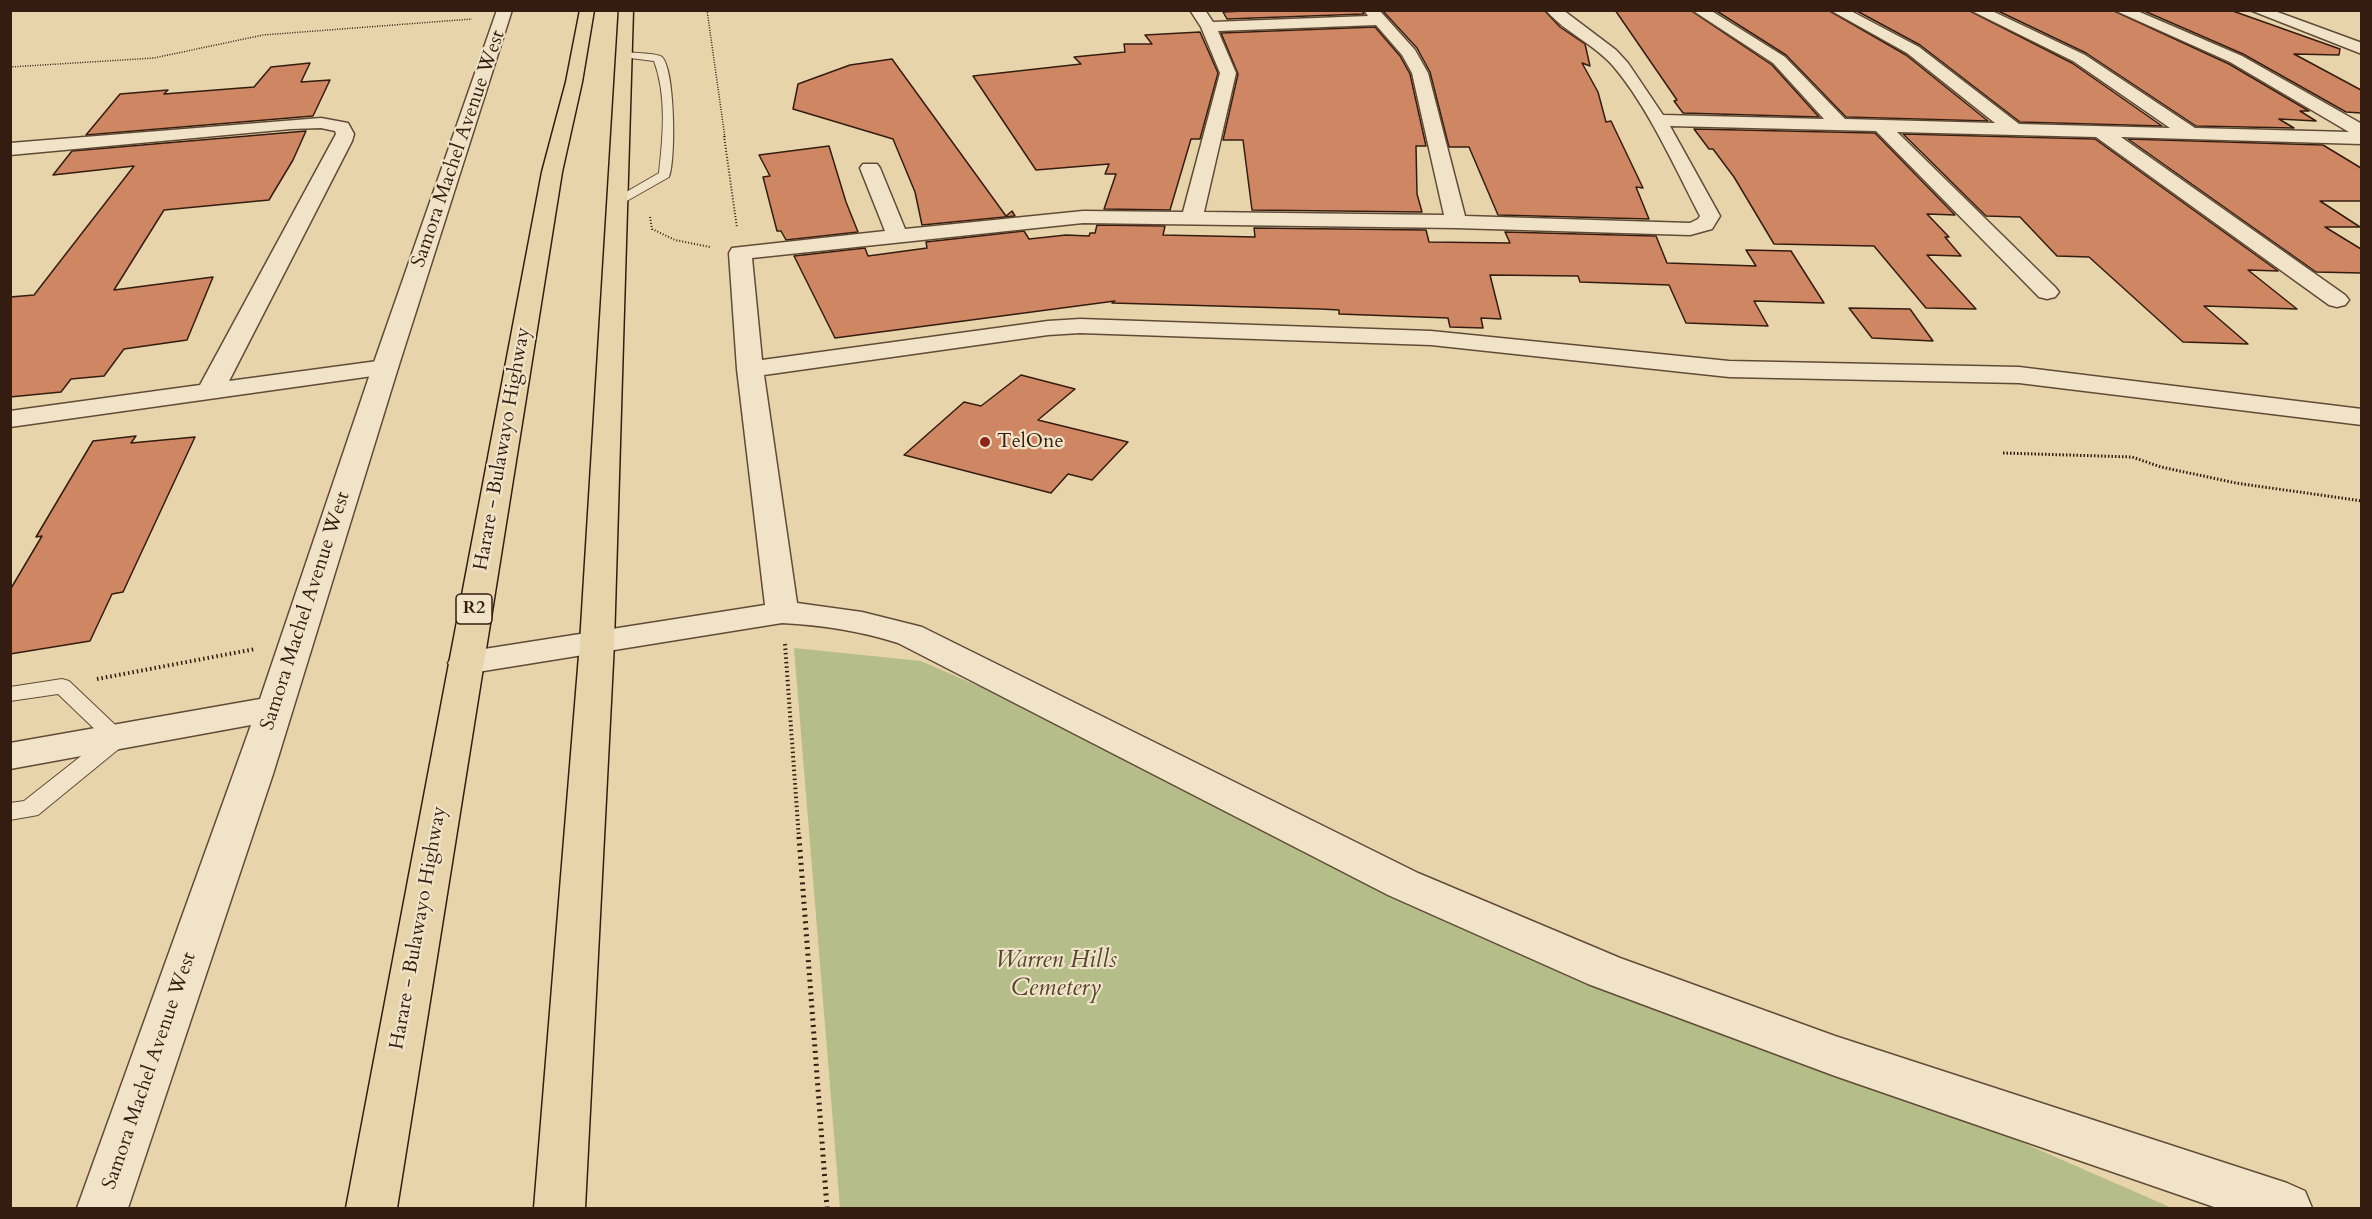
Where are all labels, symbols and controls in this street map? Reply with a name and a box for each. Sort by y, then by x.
street label: Samora Machel Avenue West [407,27,511,271]
street label: Harare - Bulawayo Highway [470,325,536,573]
place label: TelOne [997,430,1064,454]
marker: TelOne [978,435,992,449]
street label: Samora Machel Avenue West [256,489,356,733]
road number: R2 [456,594,492,624]
street label: Harare - Bulawayo Highway [386,804,452,1052]
park label: Warren Hills Cemetery [995,947,1117,1003]
street label: Samora Machel Avenue West [98,949,202,1193]

